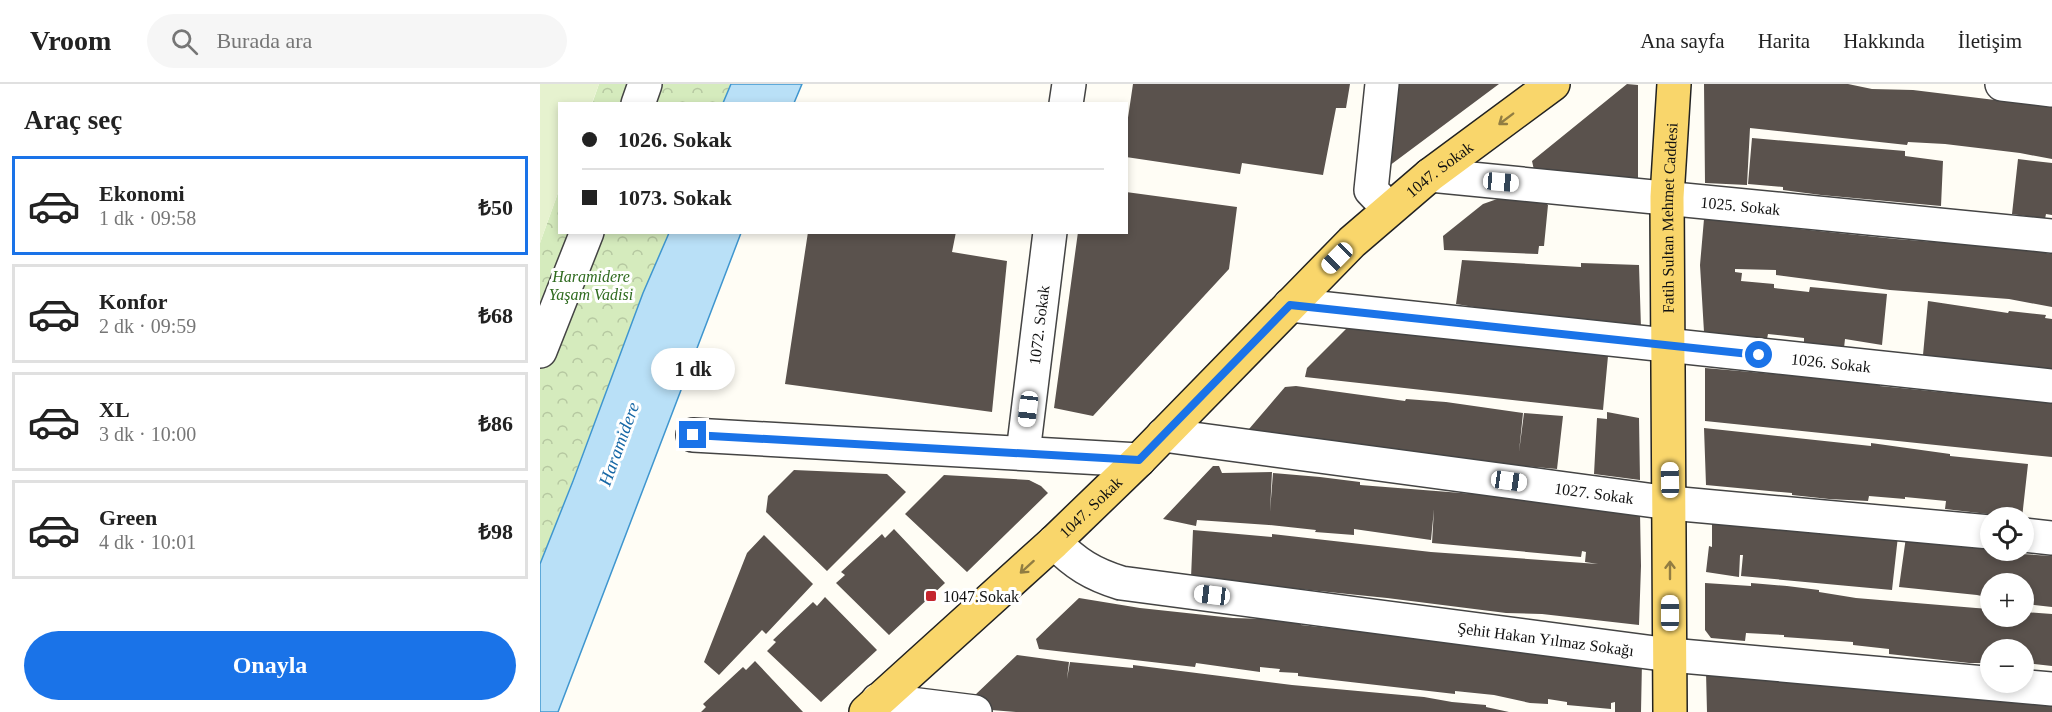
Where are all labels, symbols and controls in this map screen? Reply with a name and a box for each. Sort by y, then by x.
search box [147,14,567,68]
text: Vroom [30,25,111,56]
icon: search [168,25,201,58]
text: Burada ara [216,28,312,53]
text: Ana sayfa [1640,29,1725,53]
text: Harita [1758,29,1810,53]
text: Hakkında [1843,29,1925,53]
text: İletişim [1958,29,2022,53]
text: Araç seç [24,105,122,135]
one-way arrow [1498,112,1514,125]
street label: Fatih Sultan Mehmet Caddesi [1659,122,1681,313]
text: 1026. Sokak [618,127,732,152]
street label: 1047. Sokak [1403,138,1476,201]
car [1482,171,1520,193]
icon: car [27,179,81,233]
text: Ekonomi [99,181,185,206]
text: 1073. Sokak [618,185,732,210]
street label: 1025. Sokak [1700,194,1781,218]
text: ₺50 [478,195,513,220]
text: 1 dk · 09:58 [99,207,196,229]
car [1318,239,1356,277]
park label: Haramidere Yaşam Vadisi [549,268,633,304]
street label: 1072. Sokak [1026,284,1052,366]
icon: car [27,287,81,341]
text: Konfor [99,289,167,314]
text: ₺68 [478,303,513,328]
text: 2 dk · 09:59 [99,315,196,337]
route start [1745,341,1772,368]
callout: 1 dk [651,348,735,390]
street label: 1026. Sokak [1790,350,1872,376]
text: 1 dk [674,358,712,380]
car [1017,390,1039,428]
icon: car [27,395,81,449]
text: XL [99,397,130,422]
water label: Haramidere [594,400,643,489]
text: ₺86 [478,411,513,436]
route end [679,421,706,448]
text: 3 dk · 10:00 [99,423,196,445]
car [1661,462,1679,498]
car [1490,470,1528,492]
street label: 1047. Sokak [1056,473,1125,541]
street label: 1027. Sokak [1553,480,1635,507]
icon: car [27,503,81,557]
text: Green [99,505,157,530]
map controls [1980,507,2034,693]
button: locate [1980,507,2034,561]
text: ₺98 [478,519,513,544]
text: 4 dk · 10:01 [99,531,196,553]
one-way arrow [1019,560,1034,574]
one-way arrow [1664,560,1676,580]
button: + [1980,573,2034,627]
car [1193,584,1231,606]
place label: 1047.Sokak [943,588,1019,605]
marker: 1047.Sokak [924,589,938,603]
car [1661,595,1679,631]
street label: Şehit Hakan Yılmaz Sokağı [1456,619,1636,660]
button: Onayla [24,631,516,700]
button: − [1980,639,2034,693]

